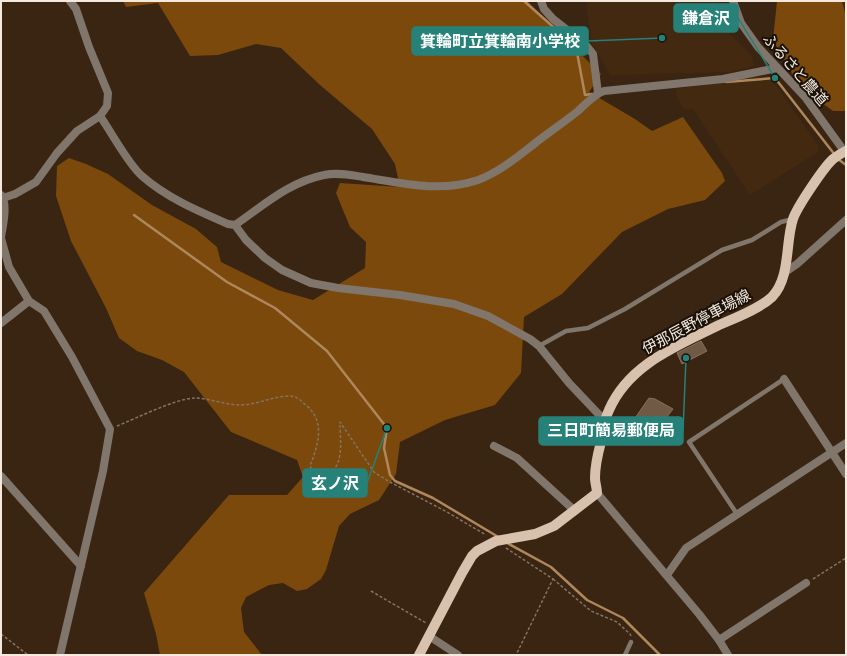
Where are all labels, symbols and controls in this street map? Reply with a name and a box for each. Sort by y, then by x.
callout: 鎌倉沢 [674,4,738,32]
text: 鎌倉沢 [682,8,730,27]
callout: 箕輪町立箕輪南小学校 [412,27,588,55]
street label: ふるさと農道 [760,29,832,109]
text: 箕輪町立箕輪南小学校 [420,31,580,50]
street label: 伊那辰野停車場線 [639,285,753,357]
callout: 三日町簡易郵便局 [539,417,683,445]
text: 三日町簡易郵便局 [547,420,675,439]
callout: 玄ノ沢 [303,469,367,497]
text: 玄ノ沢 [311,473,359,492]

